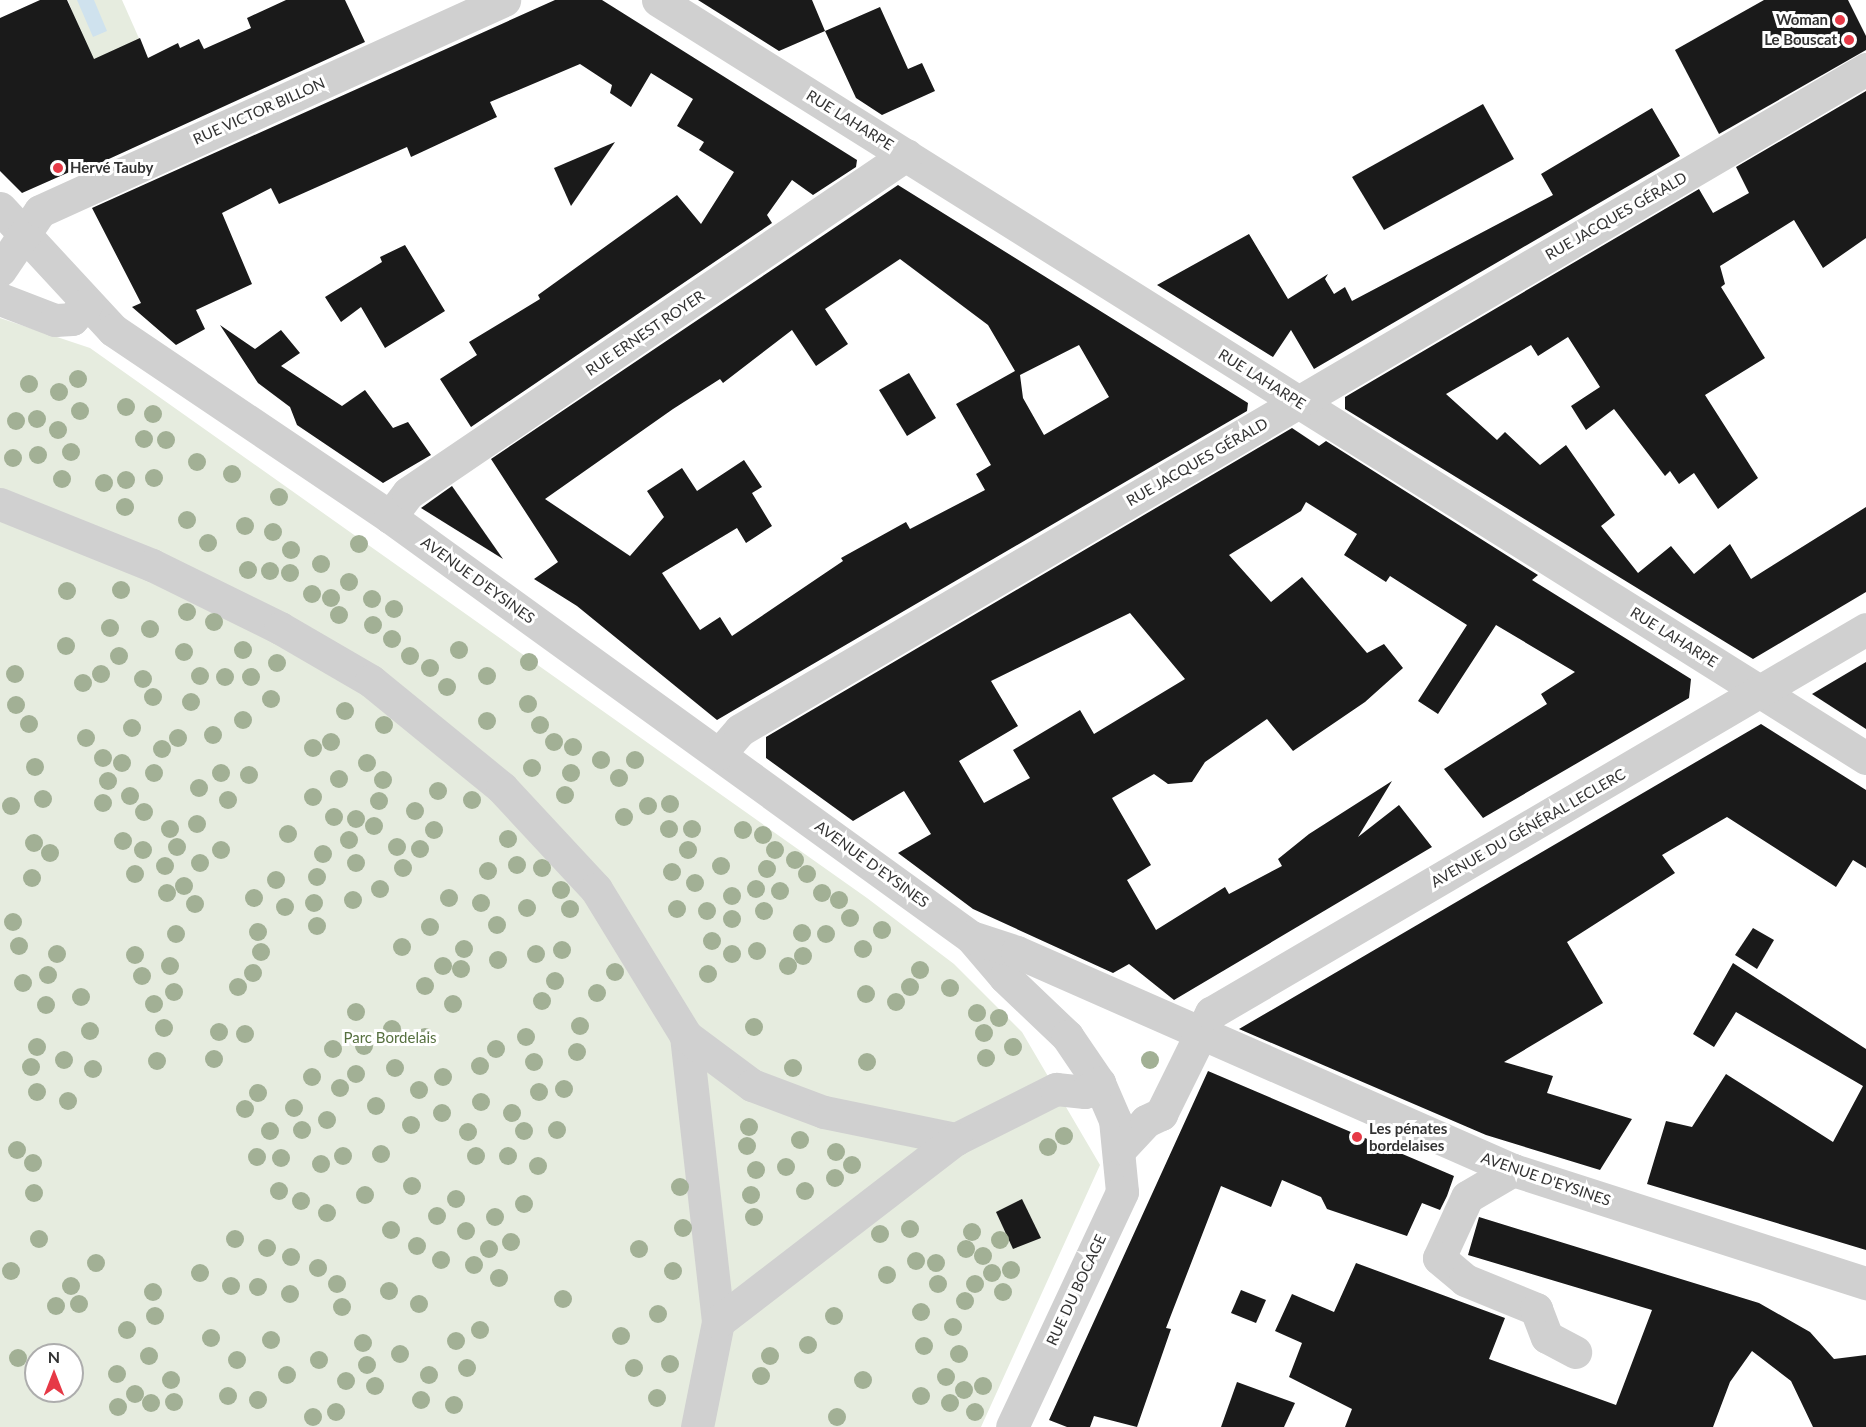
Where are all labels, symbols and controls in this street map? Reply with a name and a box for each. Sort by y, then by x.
place label: Woman [1776,11,1828,29]
marker: Woman [1833,13,1847,27]
place label: Le Bouscat [1764,31,1837,49]
marker: Le Bouscat [1842,33,1856,47]
street label: RUE VICTOR BILLON [190,74,328,148]
street label: RUE LAHARPE [803,86,897,154]
place label: Hervé Tauby [70,159,154,177]
marker: Hervé Tauby [51,161,65,175]
street label: RUE JACQUES GÉRALD [1542,168,1690,264]
street label: RUE ERNEST ROYER [582,286,708,380]
street label: RUE LAHARPE [1215,345,1309,413]
street label: RUE JACQUES GÉRALD [1123,414,1271,510]
street label: AVENUE D'EYSINES [418,533,538,627]
street label: RUE LAHARPE [1627,603,1721,671]
street label: AVENUE DU GÉNÉRAL LECLERC [1427,765,1629,891]
street label: AVENUE D'EYSINES [812,817,932,911]
park label: Parc Bordelais [343,1029,437,1047]
place label: Les pénates bordelaises [1369,1119,1447,1154]
marker: Les pénates bordelaises [1350,1130,1364,1144]
street label: AVENUE D'EYSINES [1479,1148,1613,1210]
street label: RUE DU BOCAGE [1042,1232,1110,1348]
north arrow [24,1343,84,1403]
text: N [48,1347,60,1366]

